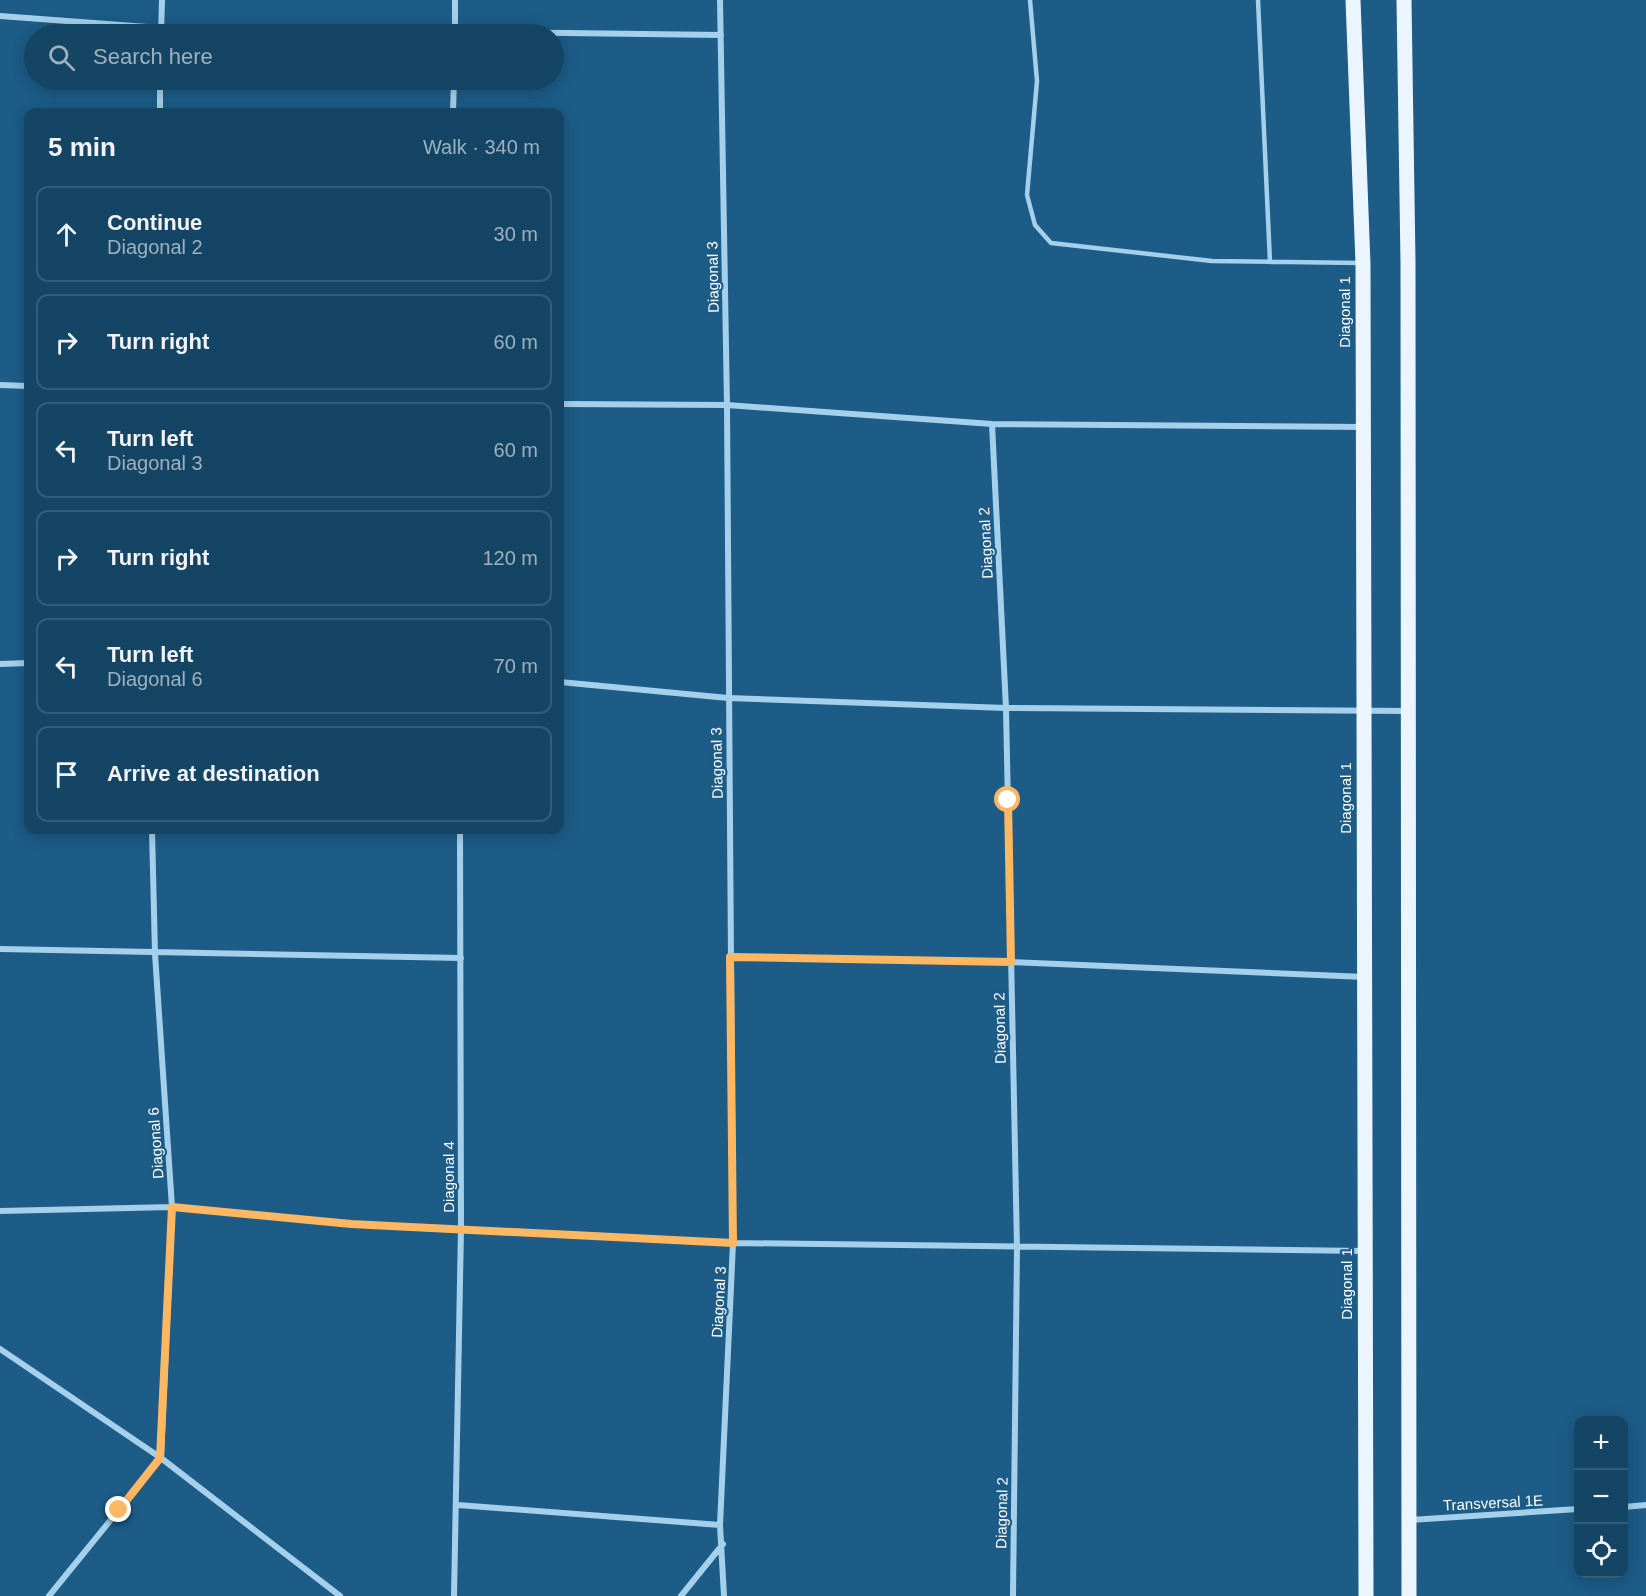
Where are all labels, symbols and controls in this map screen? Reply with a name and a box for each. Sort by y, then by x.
search box [24,24,564,90]
icon: search [45,41,78,74]
text: Search here [93,44,213,69]
text: 5 min [48,132,116,162]
text: Walk · 340 m [423,136,540,158]
text: Continue [107,210,202,235]
icon: ahead [50,218,83,251]
text: 30 m [494,223,538,245]
text: Diagonal 2 [107,236,203,258]
street label: Diagonal 3 [703,241,722,313]
street label: Diagonal 1 [1336,276,1353,348]
icon: right [50,326,83,359]
text: Turn right [107,329,209,354]
text: 60 m [494,331,538,353]
text: Turn left [107,426,193,451]
icon: left [50,434,83,467]
text: 60 m [494,439,538,461]
text: Diagonal 3 [107,452,203,474]
street label: Diagonal 2 [975,507,996,579]
icon: right [50,542,83,575]
text: Turn right [107,545,209,570]
text: 120 m [482,547,538,569]
text: Turn left [107,642,193,667]
icon: left [50,650,83,683]
text: 70 m [494,655,538,677]
text: Diagonal 6 [107,668,203,690]
street label: Diagonal 3 [707,727,726,799]
icon: arrive [50,758,83,791]
text: Arrive at destination [107,761,320,786]
street label: Diagonal 1 [1337,762,1354,834]
route start [994,786,1020,812]
street label: Diagonal 2 [990,992,1009,1064]
street label: Diagonal 6 [145,1107,166,1179]
street label: Diagonal 4 [440,1141,457,1213]
street label: Diagonal 1 [1338,1248,1355,1320]
street label: Diagonal 3 [708,1266,729,1338]
map controls [1574,1416,1628,1578]
button: + [1574,1416,1628,1470]
button: − [1574,1470,1628,1524]
street label: Diagonal 2 [992,1477,1011,1549]
street label: Transversal 1E [1442,1491,1544,1514]
route end [105,1496,131,1522]
button: locate [1574,1524,1628,1578]

